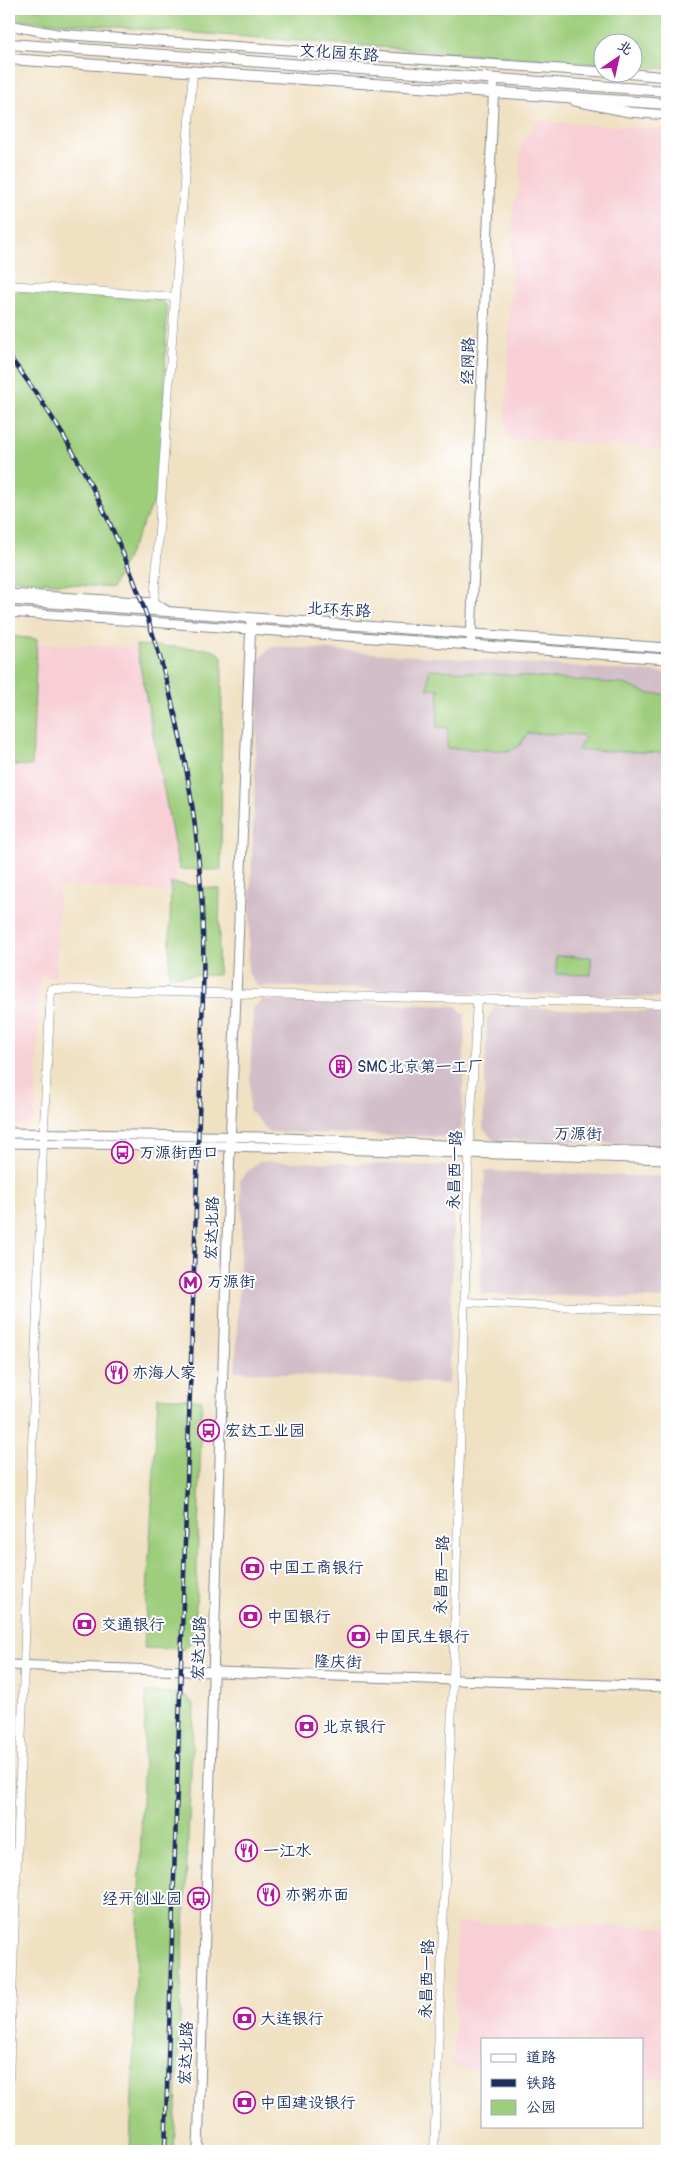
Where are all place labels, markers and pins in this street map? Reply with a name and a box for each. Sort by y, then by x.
building icon: SMC北京第一工厂 [329,1055,353,1079]
place label: SMC北京第一工厂 [357,1057,484,1077]
bus stop icon: 万源街西口 [111,1141,135,1165]
place label: 万源街西口 [139,1143,219,1163]
metro station icon: 万源街 [179,1270,203,1294]
place label: 万源街 [207,1272,255,1292]
restaurant icon: 亦海人家 [104,1361,128,1385]
place label: 亦海人家 [132,1363,196,1383]
bus stop icon: 宏达工业园 [197,1419,221,1443]
place label: 宏达工业园 [225,1421,305,1441]
bank icon: 中国工商银行 [240,1556,264,1580]
place label: 中国工商银行 [268,1558,364,1578]
bank icon: 中国银行 [239,1605,263,1629]
place label: 中国银行 [267,1607,331,1627]
bank icon: 交通银行 [73,1613,97,1637]
place label: 交通银行 [101,1615,165,1635]
bank icon: 中国民生银行 [346,1625,370,1649]
place label: 中国民生银行 [374,1627,470,1647]
bank icon: 北京银行 [294,1715,318,1739]
place label: 北京银行 [322,1717,386,1737]
restaurant icon: 一江水 [235,1839,259,1863]
place label: 一江水 [263,1841,312,1861]
restaurant icon: 亦粥亦面 [257,1883,281,1907]
place label: 亦粥亦面 [285,1885,349,1905]
bus stop icon: 经开创业园 [186,1887,210,1911]
place label: 经开创业园 [102,1889,182,1909]
bank icon: 大连银行 [232,2007,256,2031]
place label: 大连银行 [260,2009,324,2029]
bank icon: 中国建设银行 [232,2091,256,2115]
place label: 中国建设银行 [260,2093,356,2113]

